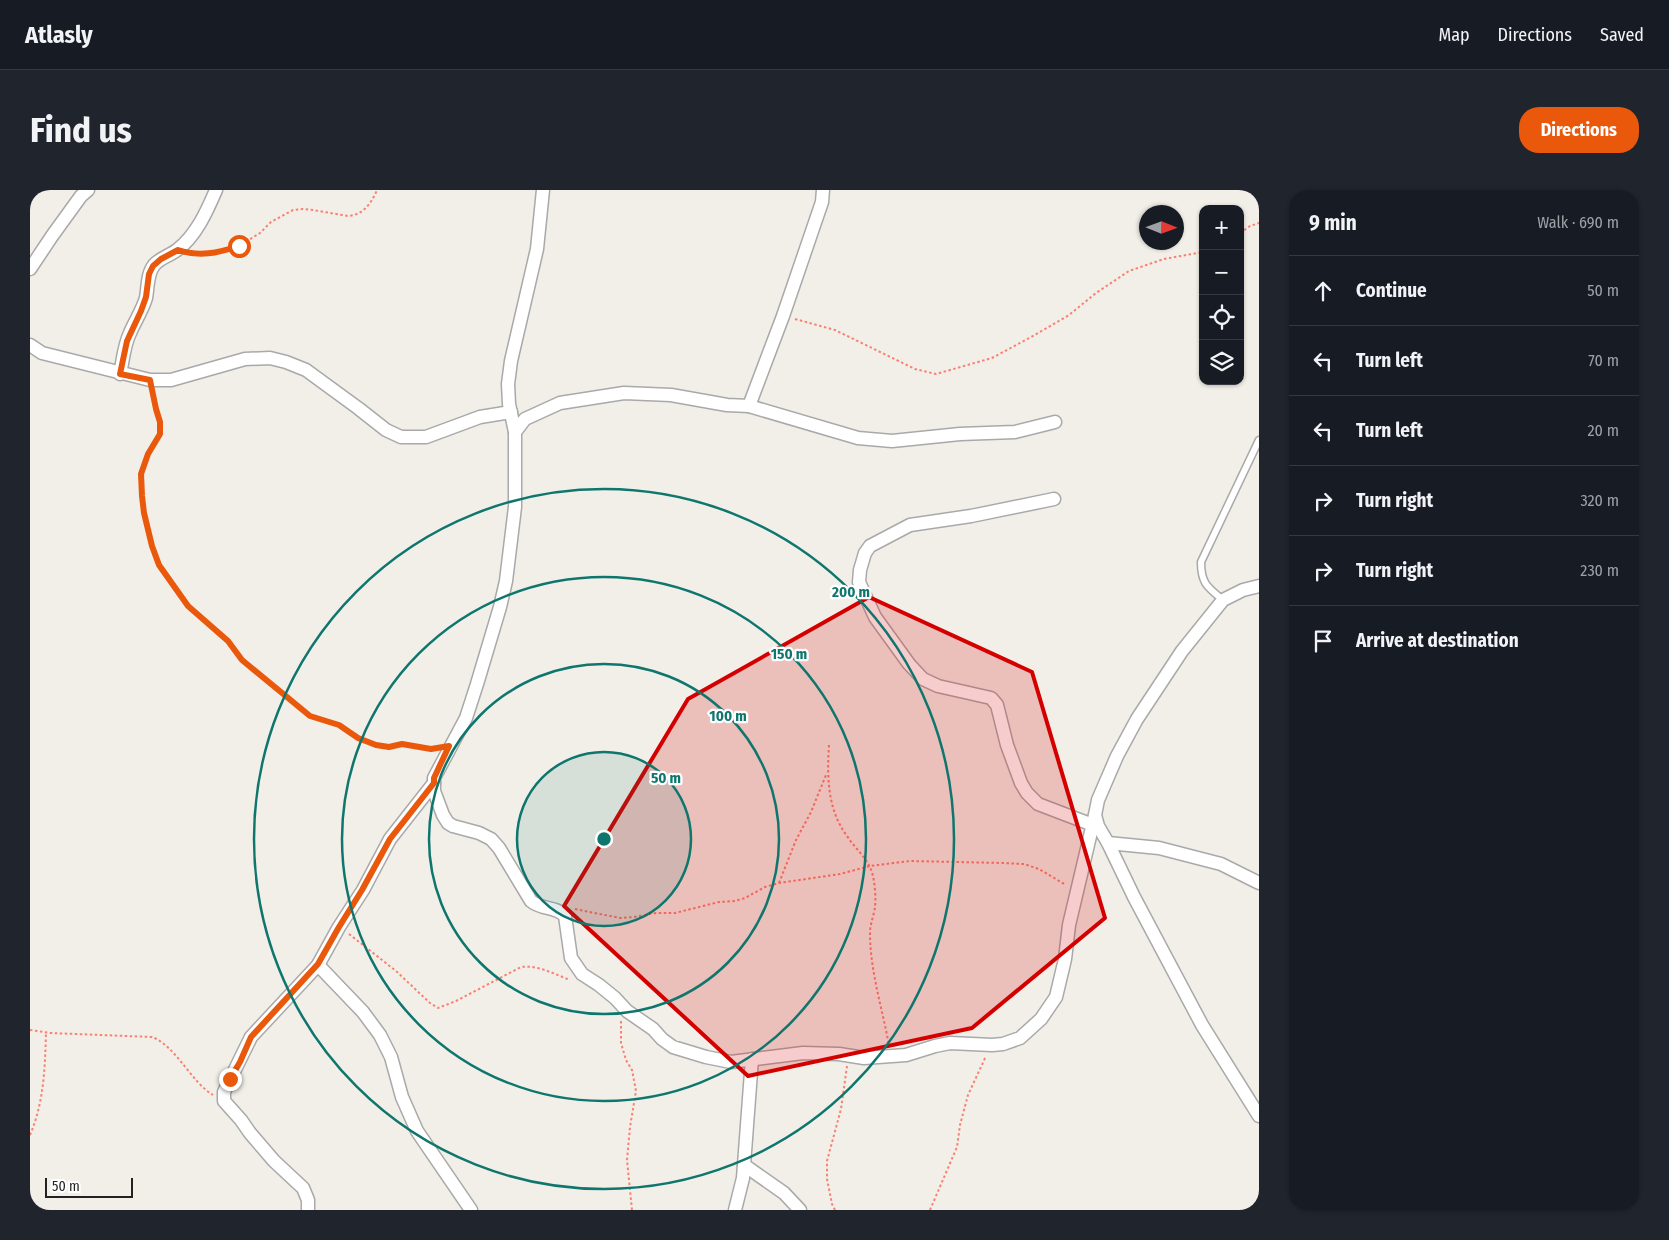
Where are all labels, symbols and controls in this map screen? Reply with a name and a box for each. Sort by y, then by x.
text: Atlasly [25,21,93,49]
text: Map [1438,24,1470,46]
text: Directions [1498,24,1572,46]
text: Saved [1600,24,1644,46]
button: Directions [1519,107,1639,153]
text: Find us [30,109,132,151]
north arrow [1139,205,1184,250]
map controls [1199,205,1244,385]
button: + [1199,205,1244,250]
text: 9 min [1309,210,1357,236]
text: Walk · 690 m [1537,213,1619,232]
route start [228,235,251,258]
button: − [1199,250,1244,295]
icon: ahead [1309,277,1337,305]
text: Continue [1356,279,1427,302]
text: 50 m [1587,281,1619,300]
button: locate [1199,295,1244,340]
button: layers [1199,340,1244,385]
icon: left [1309,347,1337,375]
text: Turn left [1356,349,1423,372]
text: 70 m [1588,351,1619,370]
icon: left [1309,417,1337,445]
text: Turn left [1356,419,1423,442]
text: 20 m [1588,421,1619,440]
icon: right [1309,487,1337,515]
text: Turn right [1356,489,1433,512]
text: 320 m [1580,491,1619,510]
icon: right [1309,557,1337,585]
text: Turn right [1356,559,1433,582]
text: 230 m [1580,561,1619,580]
text: 200 m [831,583,870,601]
icon: arrive [1309,627,1337,655]
text: Arrive at destination [1356,629,1519,652]
text: 150 m [771,645,807,663]
text: 100 m [709,707,747,725]
text: 50 m [651,769,681,787]
centre of rings [595,830,613,848]
route end [219,1068,242,1091]
scale bar [45,1175,132,1198]
text: 50 m [52,1178,80,1195]

